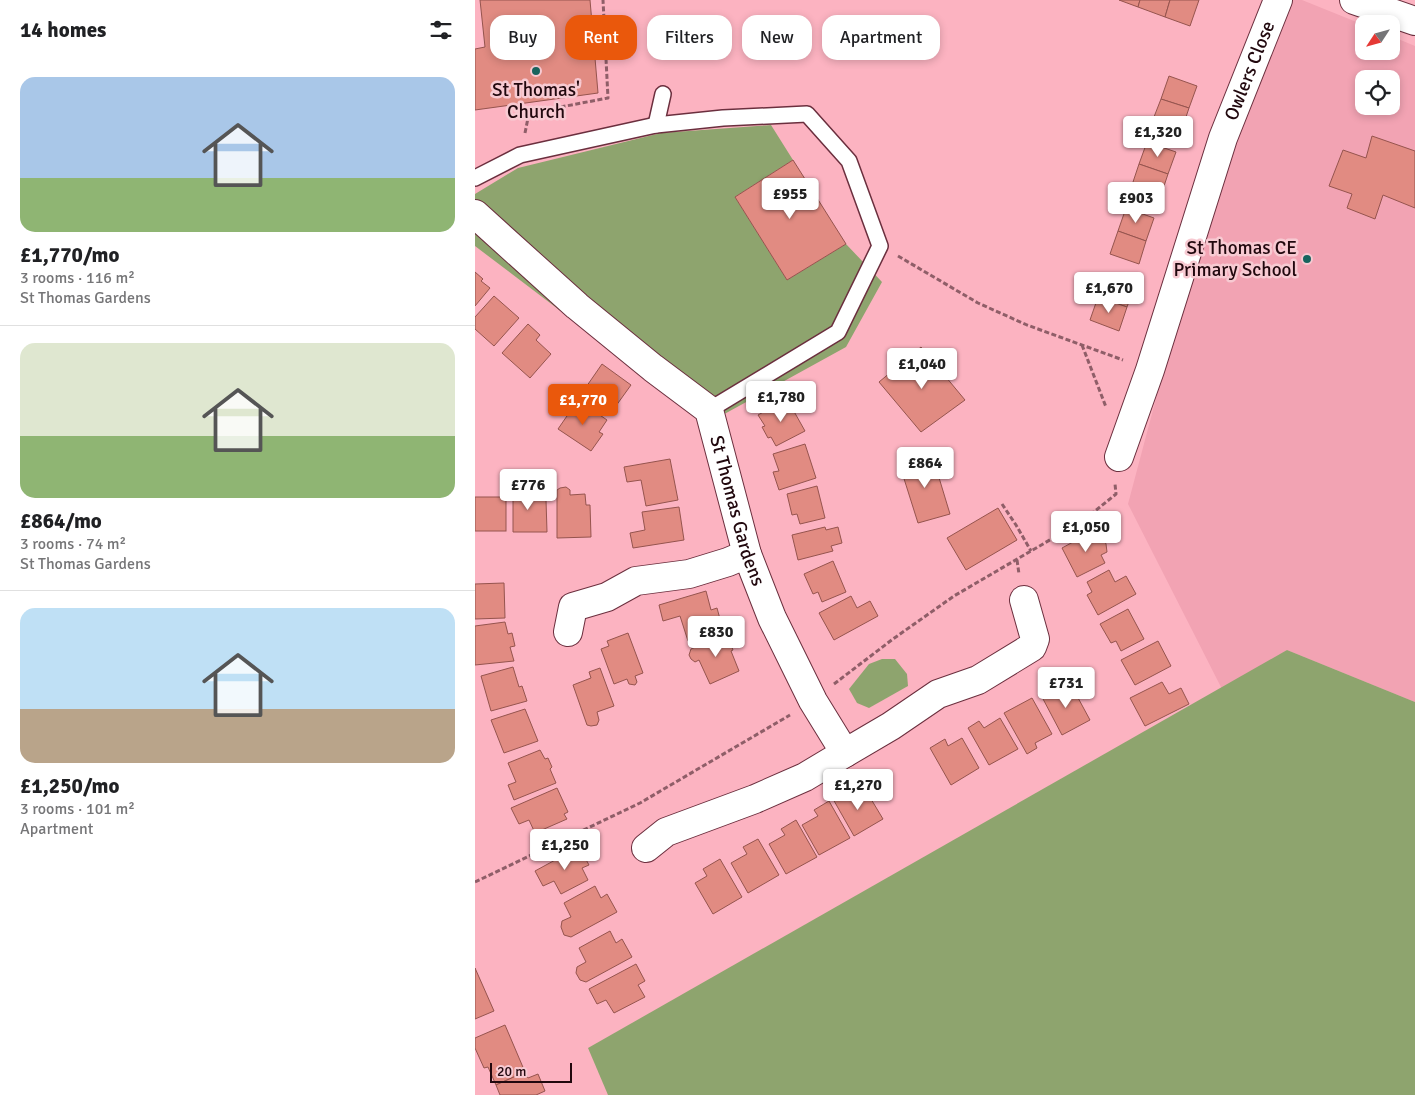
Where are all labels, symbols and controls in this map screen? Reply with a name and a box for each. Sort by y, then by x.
chip: Buy [490,15,555,60]
chip: Rent [565,15,637,60]
chip: Filters [647,15,732,60]
chip: New [742,15,812,60]
chip: Apartment [822,15,940,60]
north arrow [1355,15,1400,60]
map controls [1355,15,1400,115]
icon: filters [427,16,455,44]
text: 14 homes [20,17,106,43]
street label: Owlers Close [1219,17,1280,124]
marker: St Thomas' Church [530,65,542,77]
button: locate [1355,70,1400,115]
place label: St Thomas' Church [492,78,580,124]
icon: home [193,110,283,200]
pin: £1,320 [1117,116,1199,158]
text: £1,320 [1134,122,1182,142]
pin: £955 [760,178,820,220]
pin: £903 [1106,182,1166,224]
text: £955 [773,184,807,204]
text: £903 [1119,188,1153,208]
place label: St Thomas CE Primary School [1174,236,1297,282]
text: £1,770/mo [20,242,119,268]
marker: St Thomas CE Primary School [1301,253,1313,265]
text: 3 rooms · 116 m² [20,268,135,288]
pin: £1,670 [1068,272,1150,314]
text: £1,670 [1085,278,1133,298]
text: St Thomas Gardens [20,288,151,308]
pin: £1,040 [881,348,963,390]
text: £1,040 [898,354,946,374]
icon: home [193,375,283,465]
pin: £1,780 [740,380,822,423]
pin: £1,770 [542,384,624,426]
text: £1,780 [757,387,805,407]
text: £1,770 [559,390,607,410]
street label: St Thomas Gardens [704,433,770,589]
pin: £864 [895,446,955,489]
text: £864 [908,453,942,473]
pin: £776 [498,468,558,511]
text: £776 [511,475,545,495]
text: £864/mo [20,508,102,534]
pin: £1,050 [1045,510,1127,553]
text: £1,050 [1062,517,1110,537]
text: 3 rooms · 74 m² [20,534,126,554]
text: St Thomas Gardens [20,554,151,574]
pin: £830 [686,616,746,658]
text: £830 [699,622,733,642]
icon: home [193,640,283,730]
pin: £731 [1036,666,1096,709]
text: £731 [1049,673,1083,693]
pin: £1,270 [817,768,899,811]
text: £1,250/mo [20,773,119,799]
text: £1,270 [834,775,882,795]
text: 3 rooms · 101 m² [20,799,135,819]
text: Apartment [20,819,93,839]
pin: £1,250 [524,828,606,871]
text: £1,250 [541,835,589,855]
scale bar [490,1060,573,1083]
text: 20 m [497,1063,526,1080]

